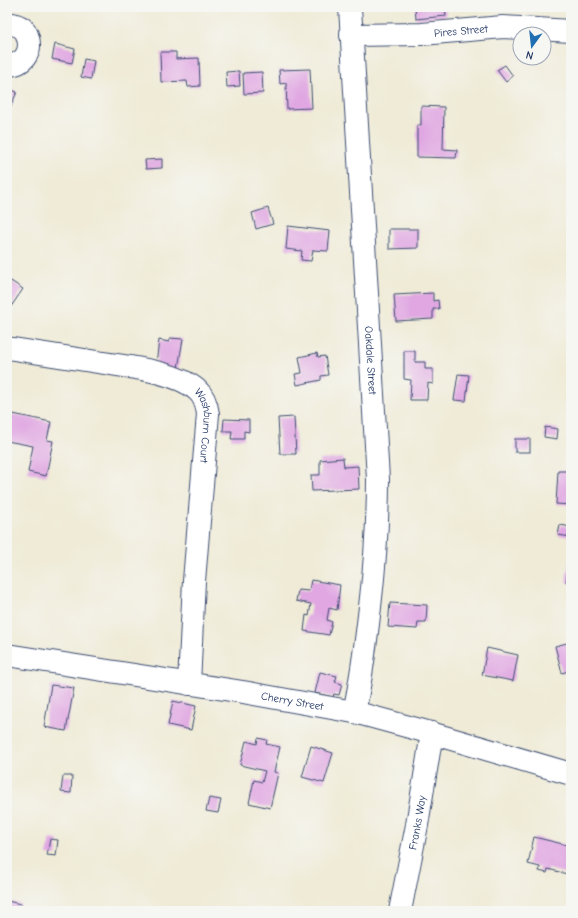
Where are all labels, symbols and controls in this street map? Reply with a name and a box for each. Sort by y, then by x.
street label: Pires Street [433,22,489,39]
north arrow [512,26,552,66]
text: N [524,48,535,62]
street label: Oakdale Street [362,326,380,396]
street label: Washburn Court [192,385,215,464]
street label: Cherry Street [260,689,325,713]
street label: Franks Way [406,794,428,851]

